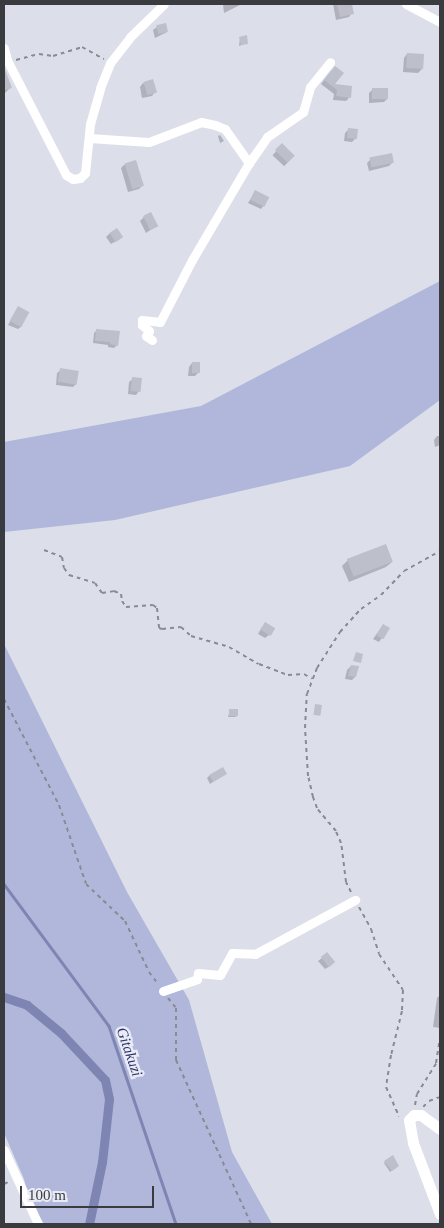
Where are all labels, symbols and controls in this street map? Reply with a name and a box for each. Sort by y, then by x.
water label: Gitakuzi [112,1025,146,1079]
scale bar [22,1176,156,1208]
text: 100 m [28,1187,66,1203]

